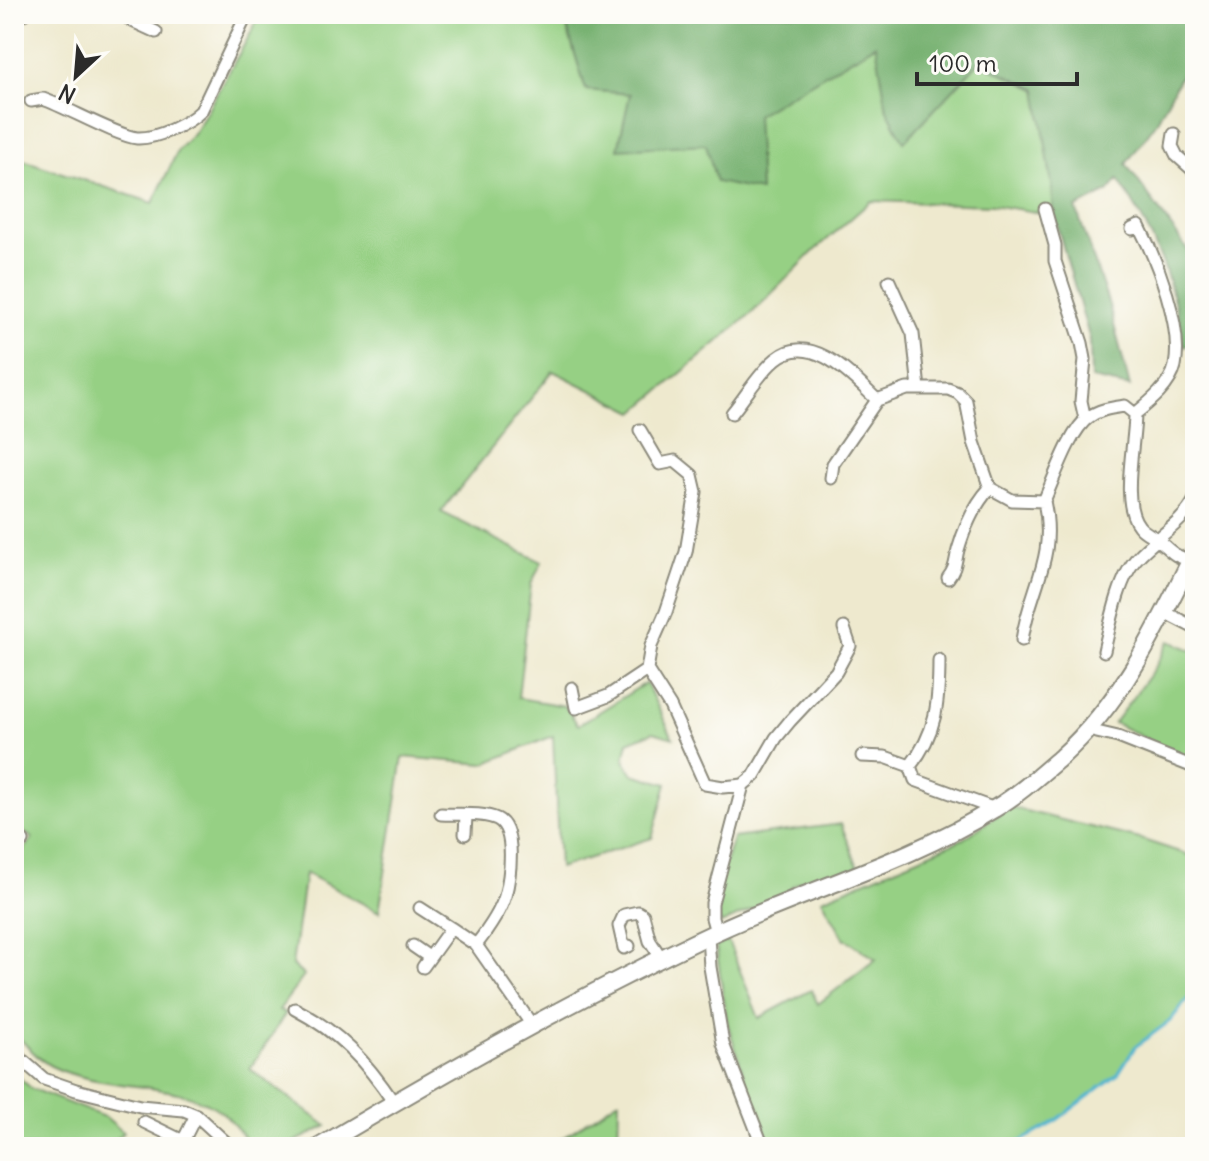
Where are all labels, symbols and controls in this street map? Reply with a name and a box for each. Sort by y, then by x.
north arrow [36,36,116,116]
scale bar [917,36,1077,86]
text: 100 m [929,48,997,78]
text: N [54,78,80,110]

